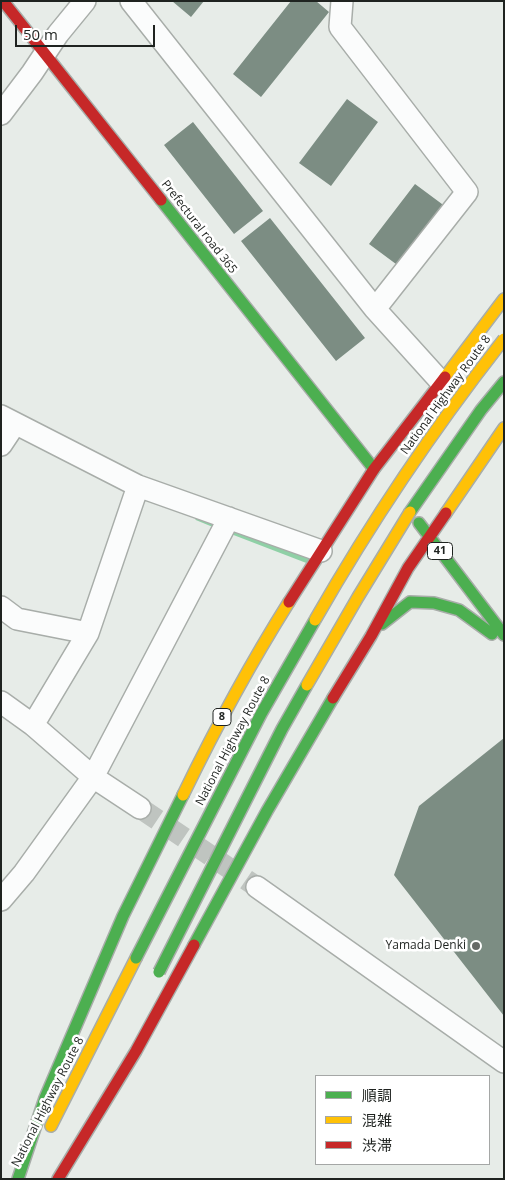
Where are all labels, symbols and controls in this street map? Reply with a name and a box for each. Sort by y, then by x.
scale bar [18,15,158,47]
text: 50 m [23,24,58,44]
street label: Prefectural road 365 [158,177,240,277]
street label: National Highway Route 8 [398,332,494,458]
road number: 41 [428,542,452,560]
street label: National Highway Route 8 [193,674,273,808]
road number: 8 [213,709,231,726]
place label: Yamada Denki [386,939,466,953]
marker: Yamada Denki [470,940,482,952]
street label: National Highway Route 8 [9,1034,87,1170]
legend [315,1075,490,1165]
text: 順調 [362,1085,392,1105]
text: 混雑 [362,1110,392,1130]
text: 渋滞 [362,1135,392,1155]

